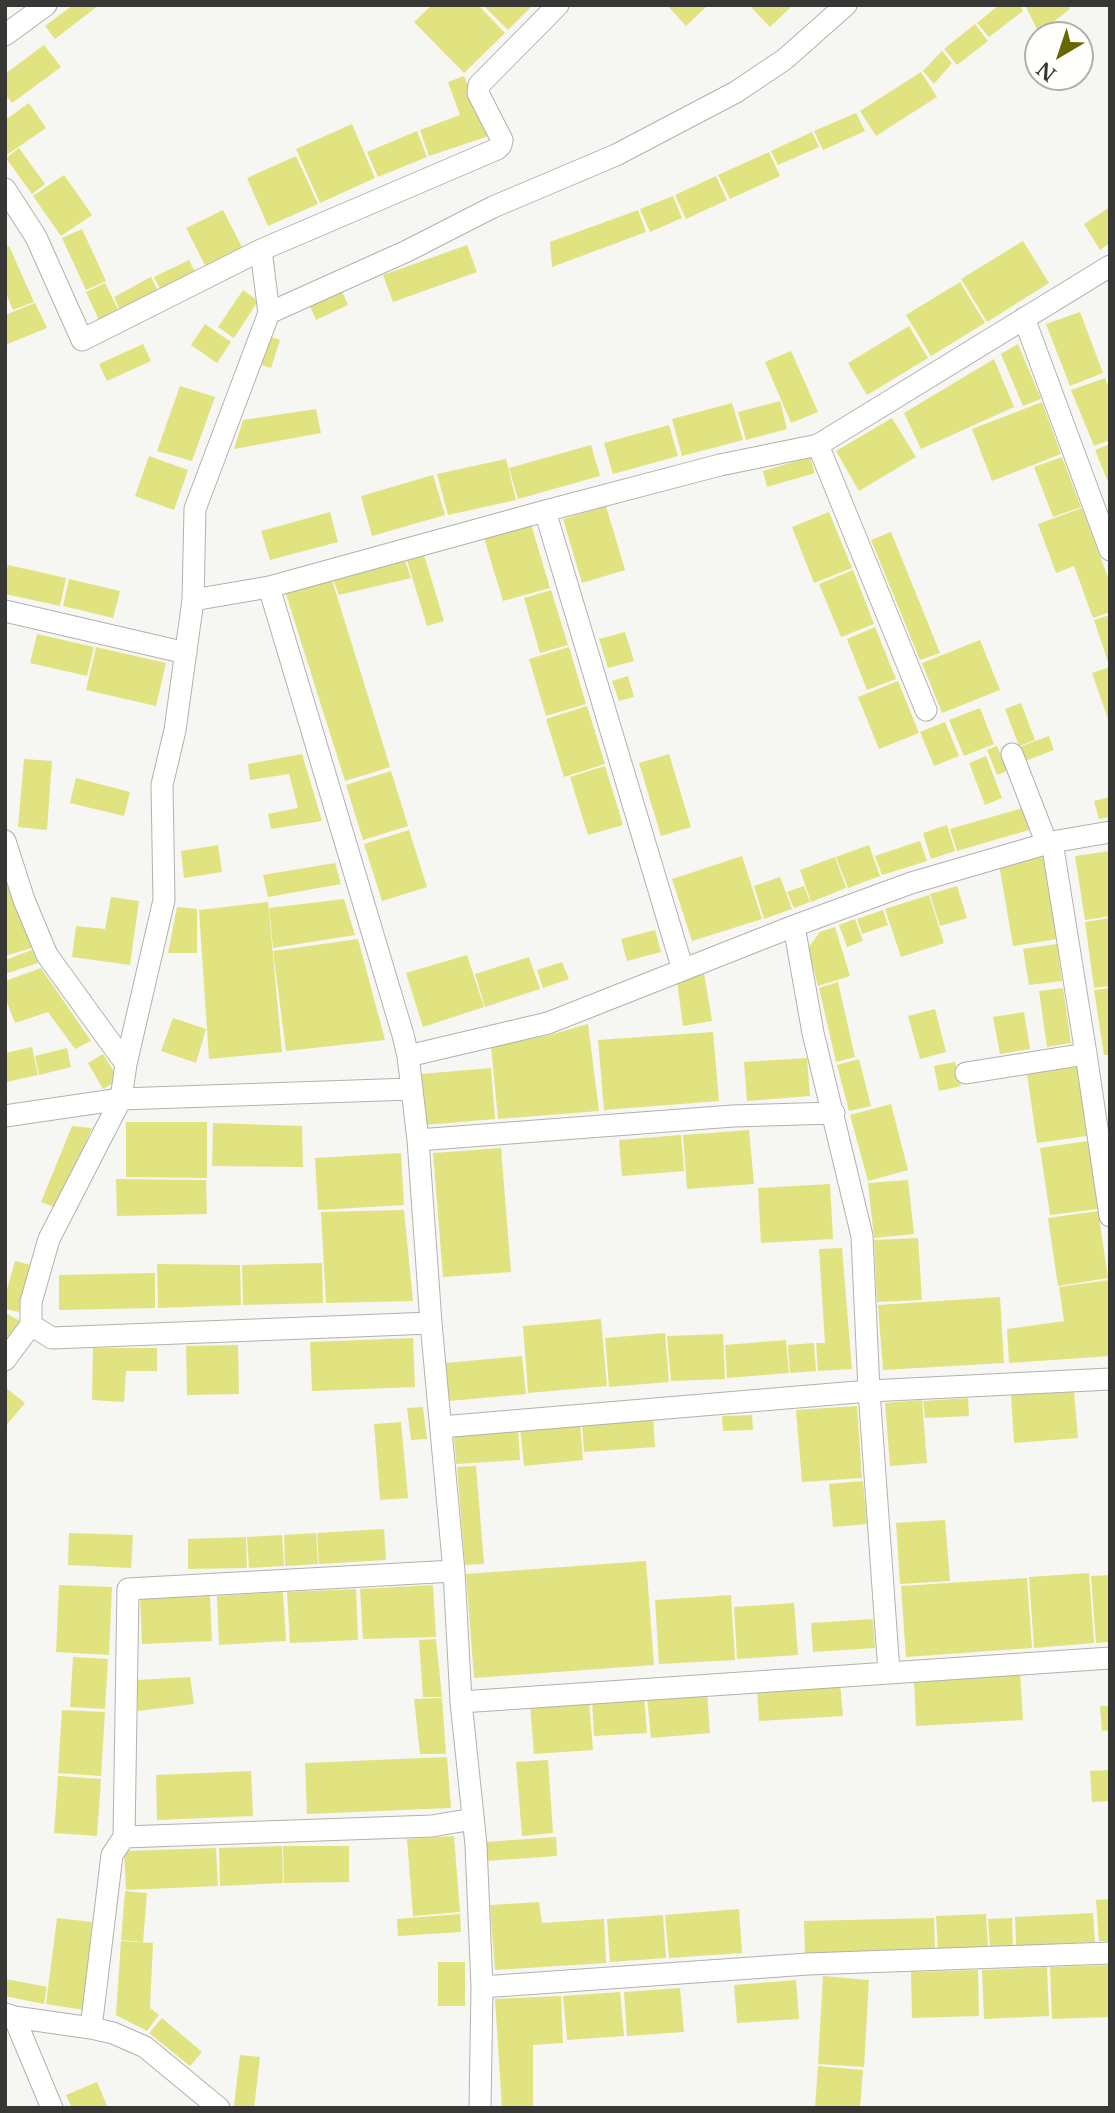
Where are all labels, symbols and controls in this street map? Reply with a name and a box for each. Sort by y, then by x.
north arrow [1024,21,1094,91]
text: N [1033,57,1061,86]

